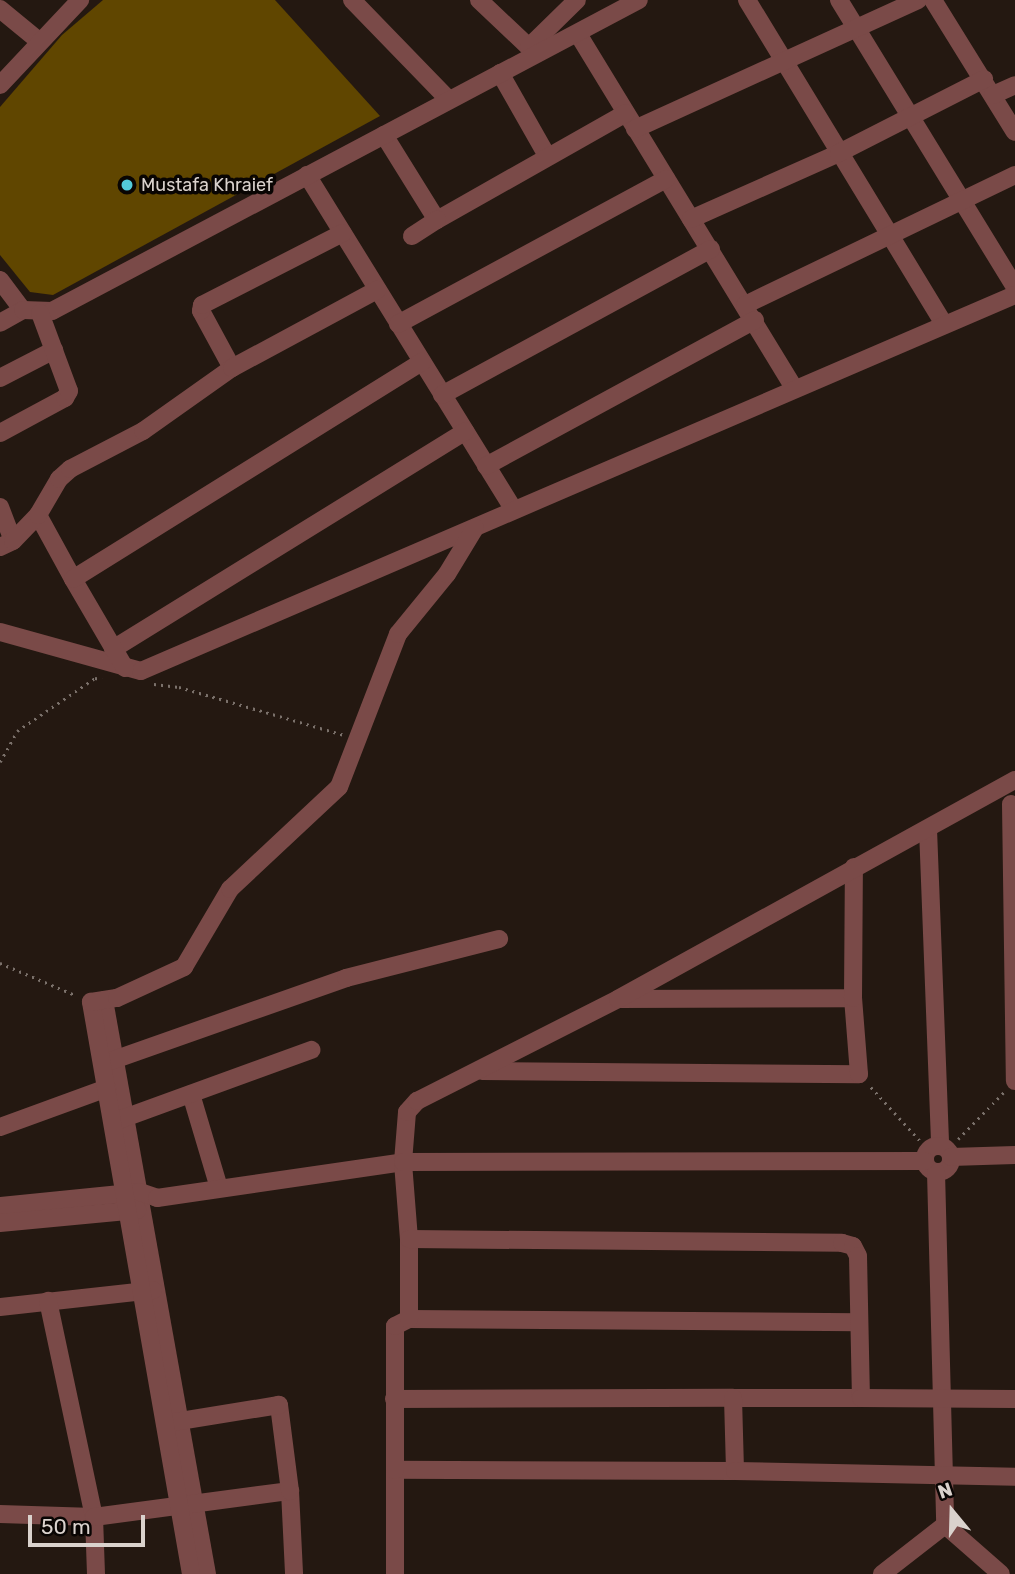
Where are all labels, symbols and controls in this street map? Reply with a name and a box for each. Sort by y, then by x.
place label: Mustafa Khraief [141,174,273,196]
marker: Mustafa Khraief [119,177,135,193]
north arrow [917,1476,987,1546]
text: N [935,1478,955,1504]
scale bar [32,1500,149,1544]
text: 50 m [41,1514,91,1539]

